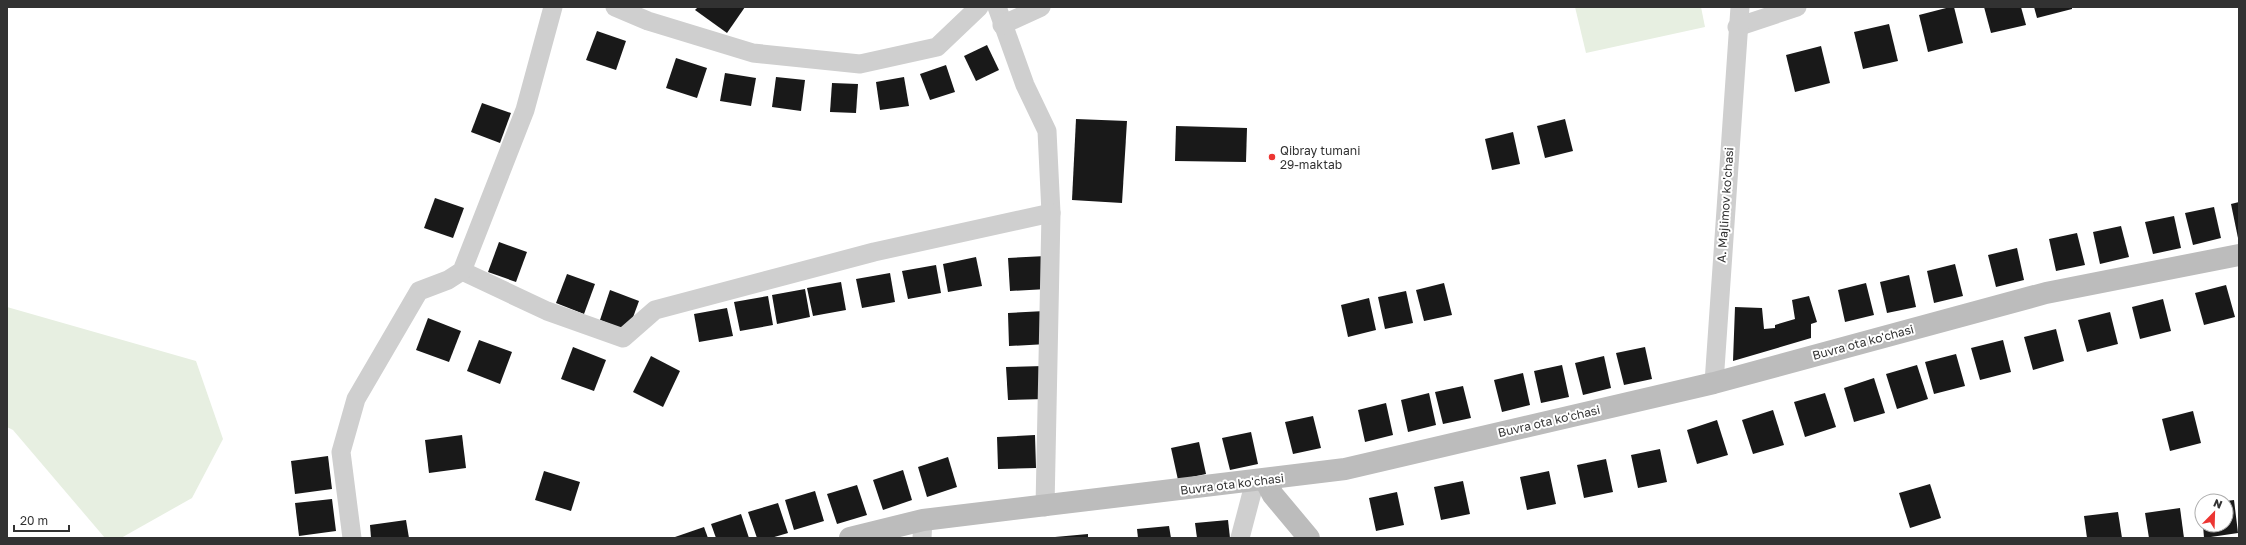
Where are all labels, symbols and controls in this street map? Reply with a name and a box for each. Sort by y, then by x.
place label: Qibray tumani 29-maktab [1280,143,1360,172]
street label: A. Majlimov ko'chasi [1713,147,1737,263]
marker: Qibray tumani 29-maktab [1267,152,1277,162]
street label: Buvra ota ko'chasi [1811,321,1915,363]
street label: Buvra ota ko'chasi [1496,402,1602,440]
street label: Buvra ota ko'chasi [1179,470,1285,498]
north arrow [2194,493,2234,533]
text: N [2212,496,2224,511]
scale bar [14,507,69,533]
text: 20 m [20,513,48,528]

